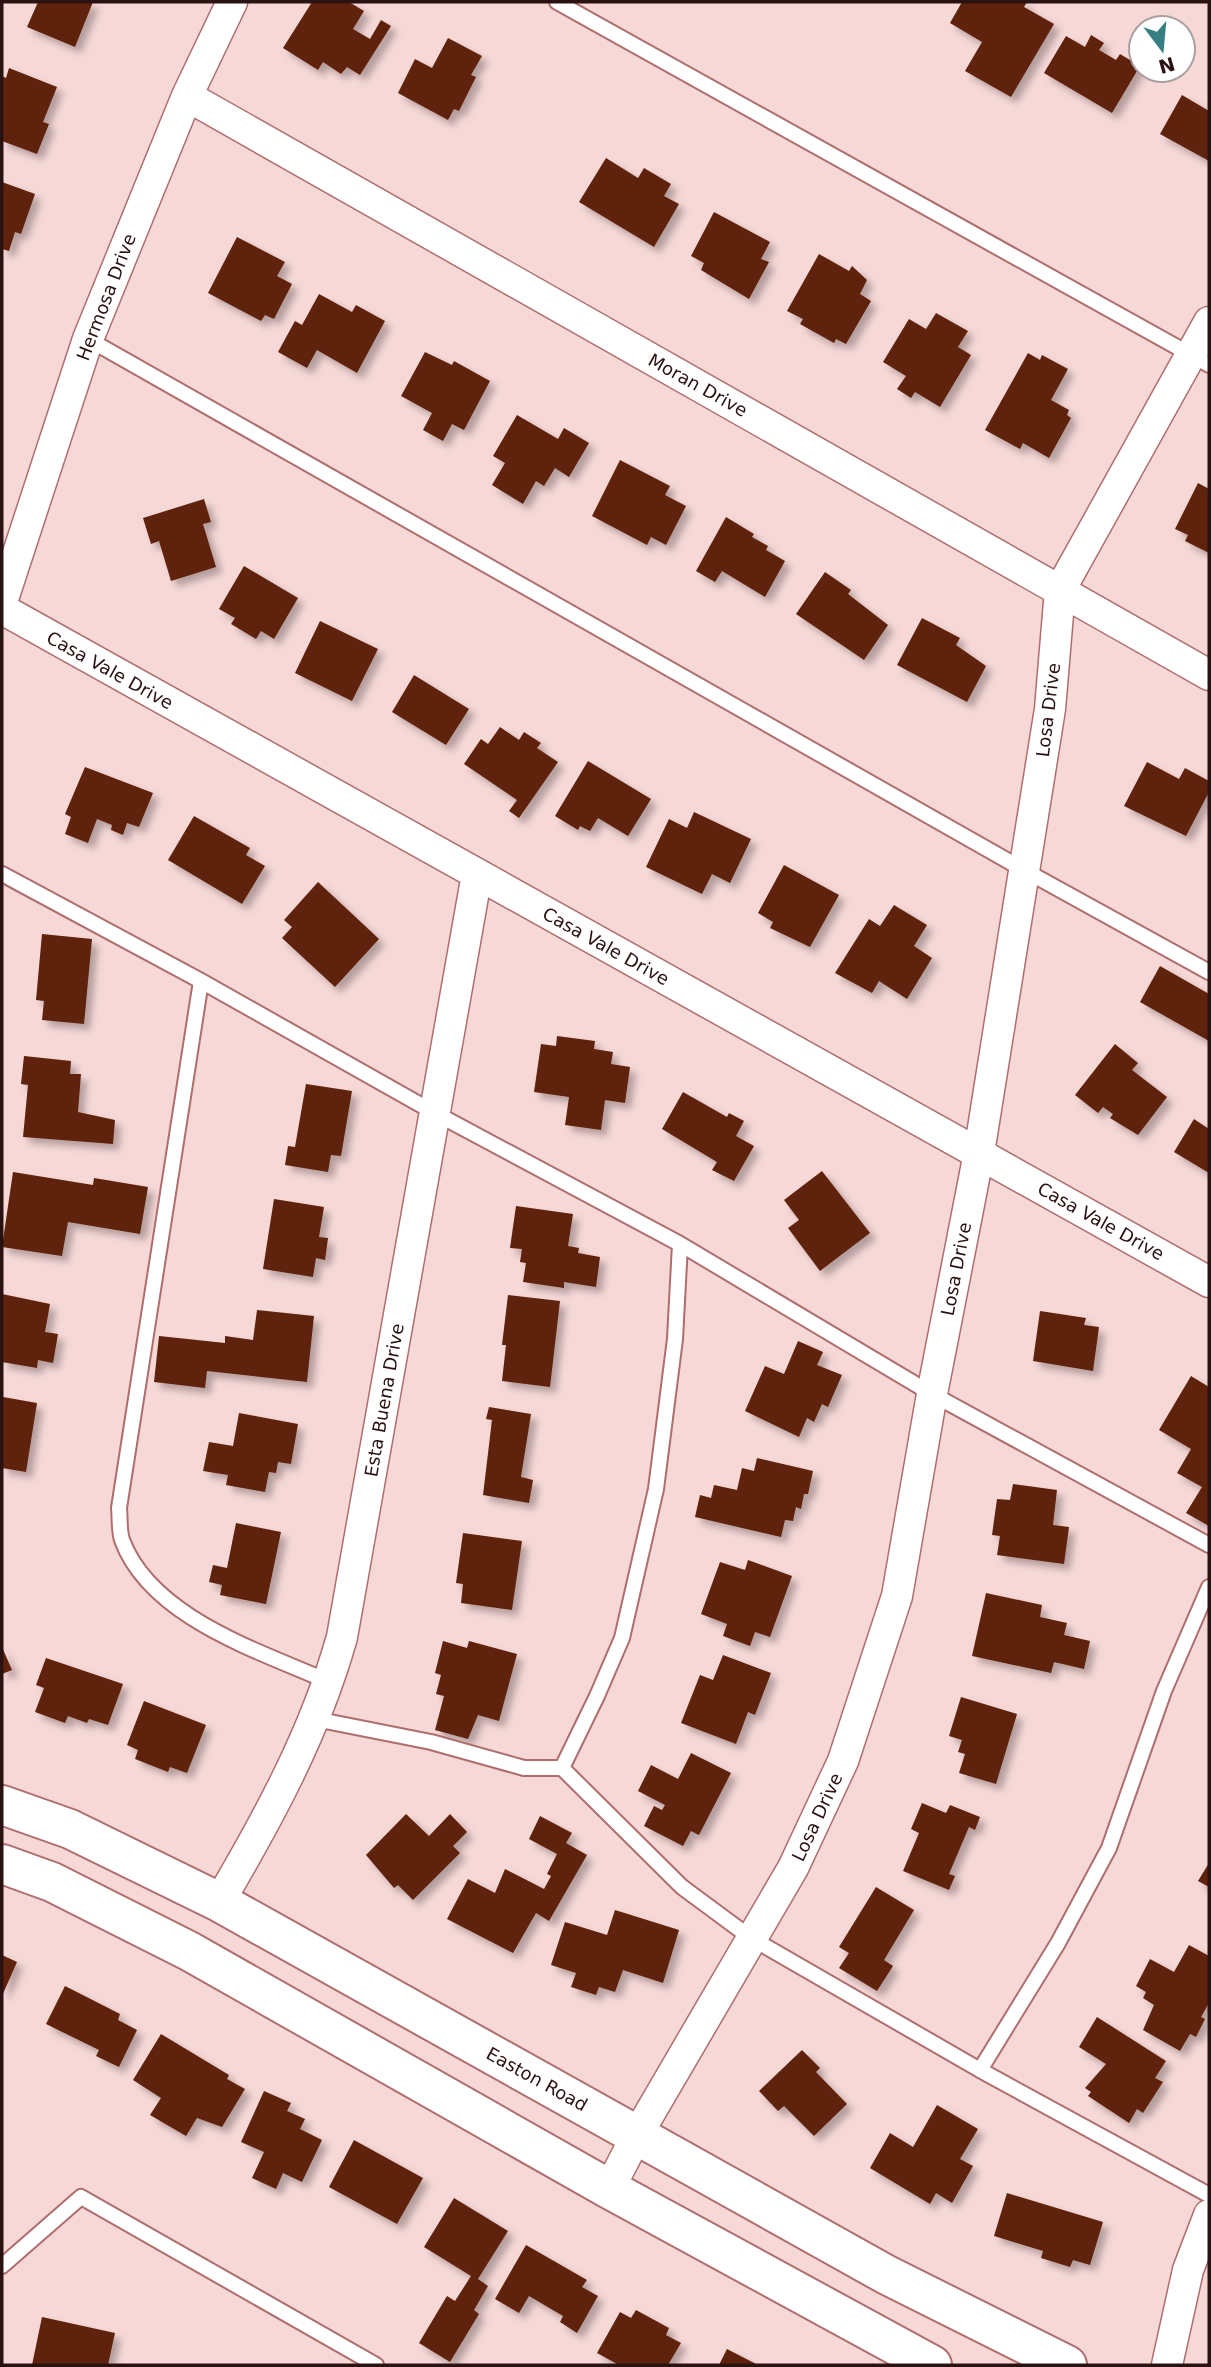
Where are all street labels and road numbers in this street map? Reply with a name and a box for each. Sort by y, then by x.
street label: Hermosa Drive [72,231,140,363]
street label: Moran Drive [645,349,751,421]
street label: Casa Vale Drive [43,627,177,713]
street label: Losa Drive [1032,662,1064,758]
street label: Casa Vale Drive [539,903,673,989]
street label: Casa Vale Drive [1034,1178,1168,1264]
street label: Losa Drive [937,1220,975,1318]
street label: Esta Buena Drive [360,1322,408,1478]
street label: Losa Drive [787,1770,847,1864]
street label: Easton Road [483,2043,591,2115]

